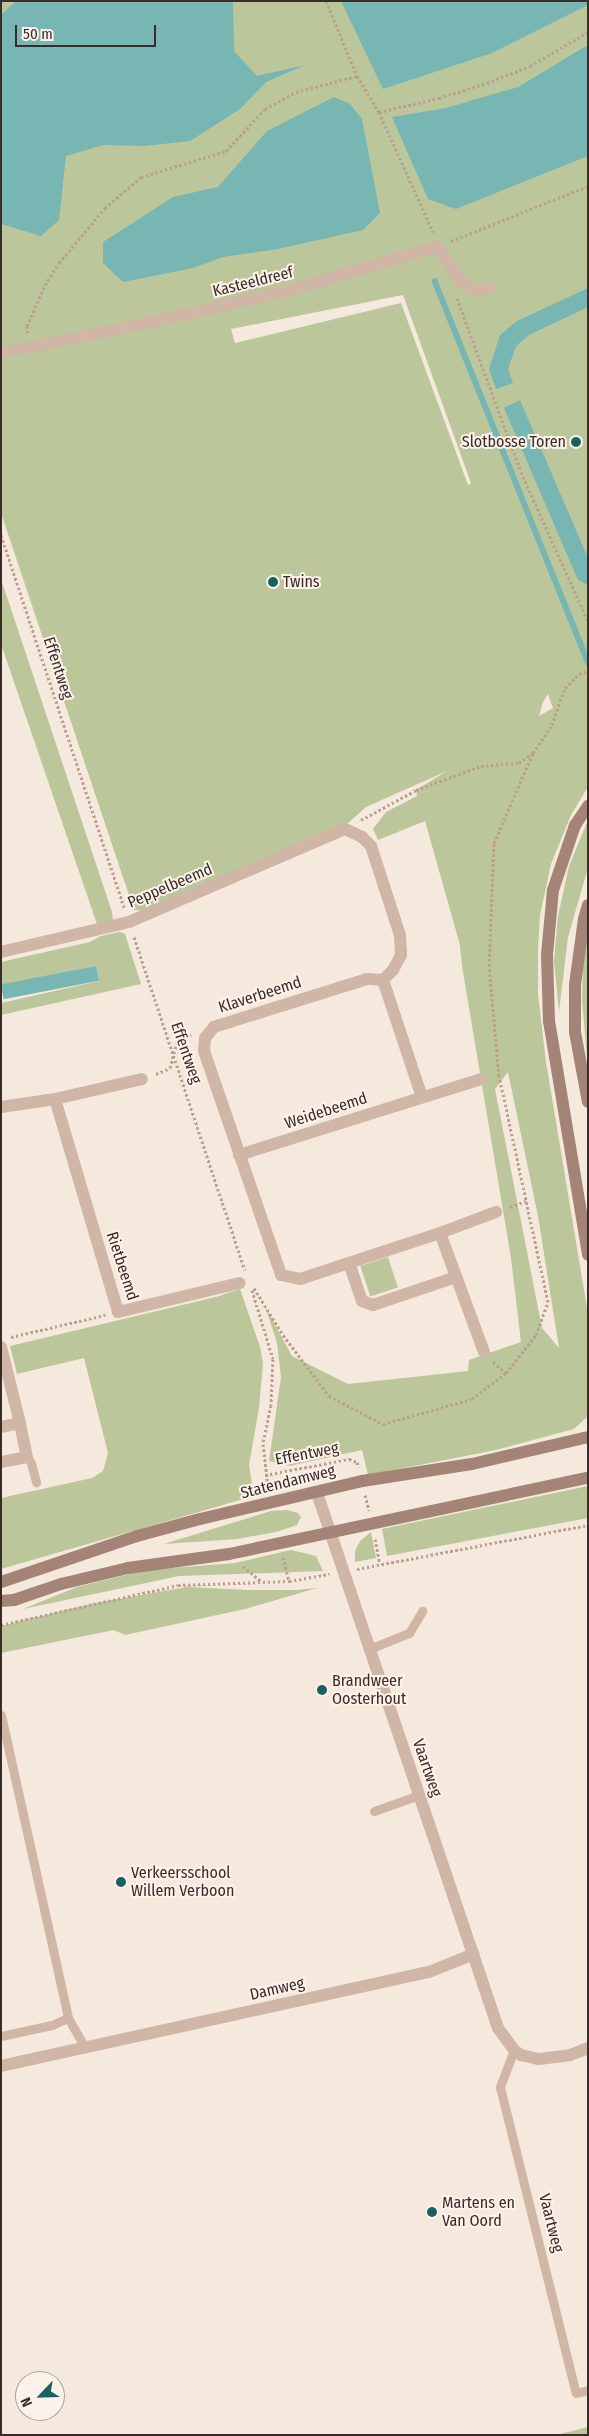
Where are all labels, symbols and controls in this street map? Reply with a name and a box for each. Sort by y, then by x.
scale bar [18,15,159,47]
text: 50 m [23,25,53,43]
street label: Kasteeldreef [211,263,295,301]
place label: Slotbosse Toren [462,432,566,452]
marker: Slotbosse Toren [570,436,582,448]
place label: Twins [283,572,320,592]
marker: Twins [267,576,279,588]
street label: Effentweg [39,634,77,702]
street label: Peppelbeemd [125,860,215,912]
street label: Klaverbeemd [216,973,304,1017]
street label: Effentweg [166,1019,206,1087]
street label: Weidebeemd [282,1089,370,1133]
street label: Rietbeemd [102,1229,142,1303]
street label: Effentweg [274,1438,340,1470]
street label: Statendamweg [239,1461,337,1503]
place label: Brandweer Oosterhout [332,1671,406,1709]
marker: Brandweer Oosterhout [316,1684,328,1696]
street label: Vaartweg [408,1737,446,1799]
place label: Verkeersschool Willem Verboon [131,1863,234,1901]
marker: Verkeersschool Willem Verboon [115,1876,127,1888]
street label: Damweg [248,1973,306,2005]
street label: Vaartweg [534,2192,568,2254]
place label: Martens en Van Oord [442,2193,515,2231]
marker: Martens en Van Oord [426,2206,438,2218]
north arrow [15,2371,65,2421]
text: N [17,2395,36,2409]

